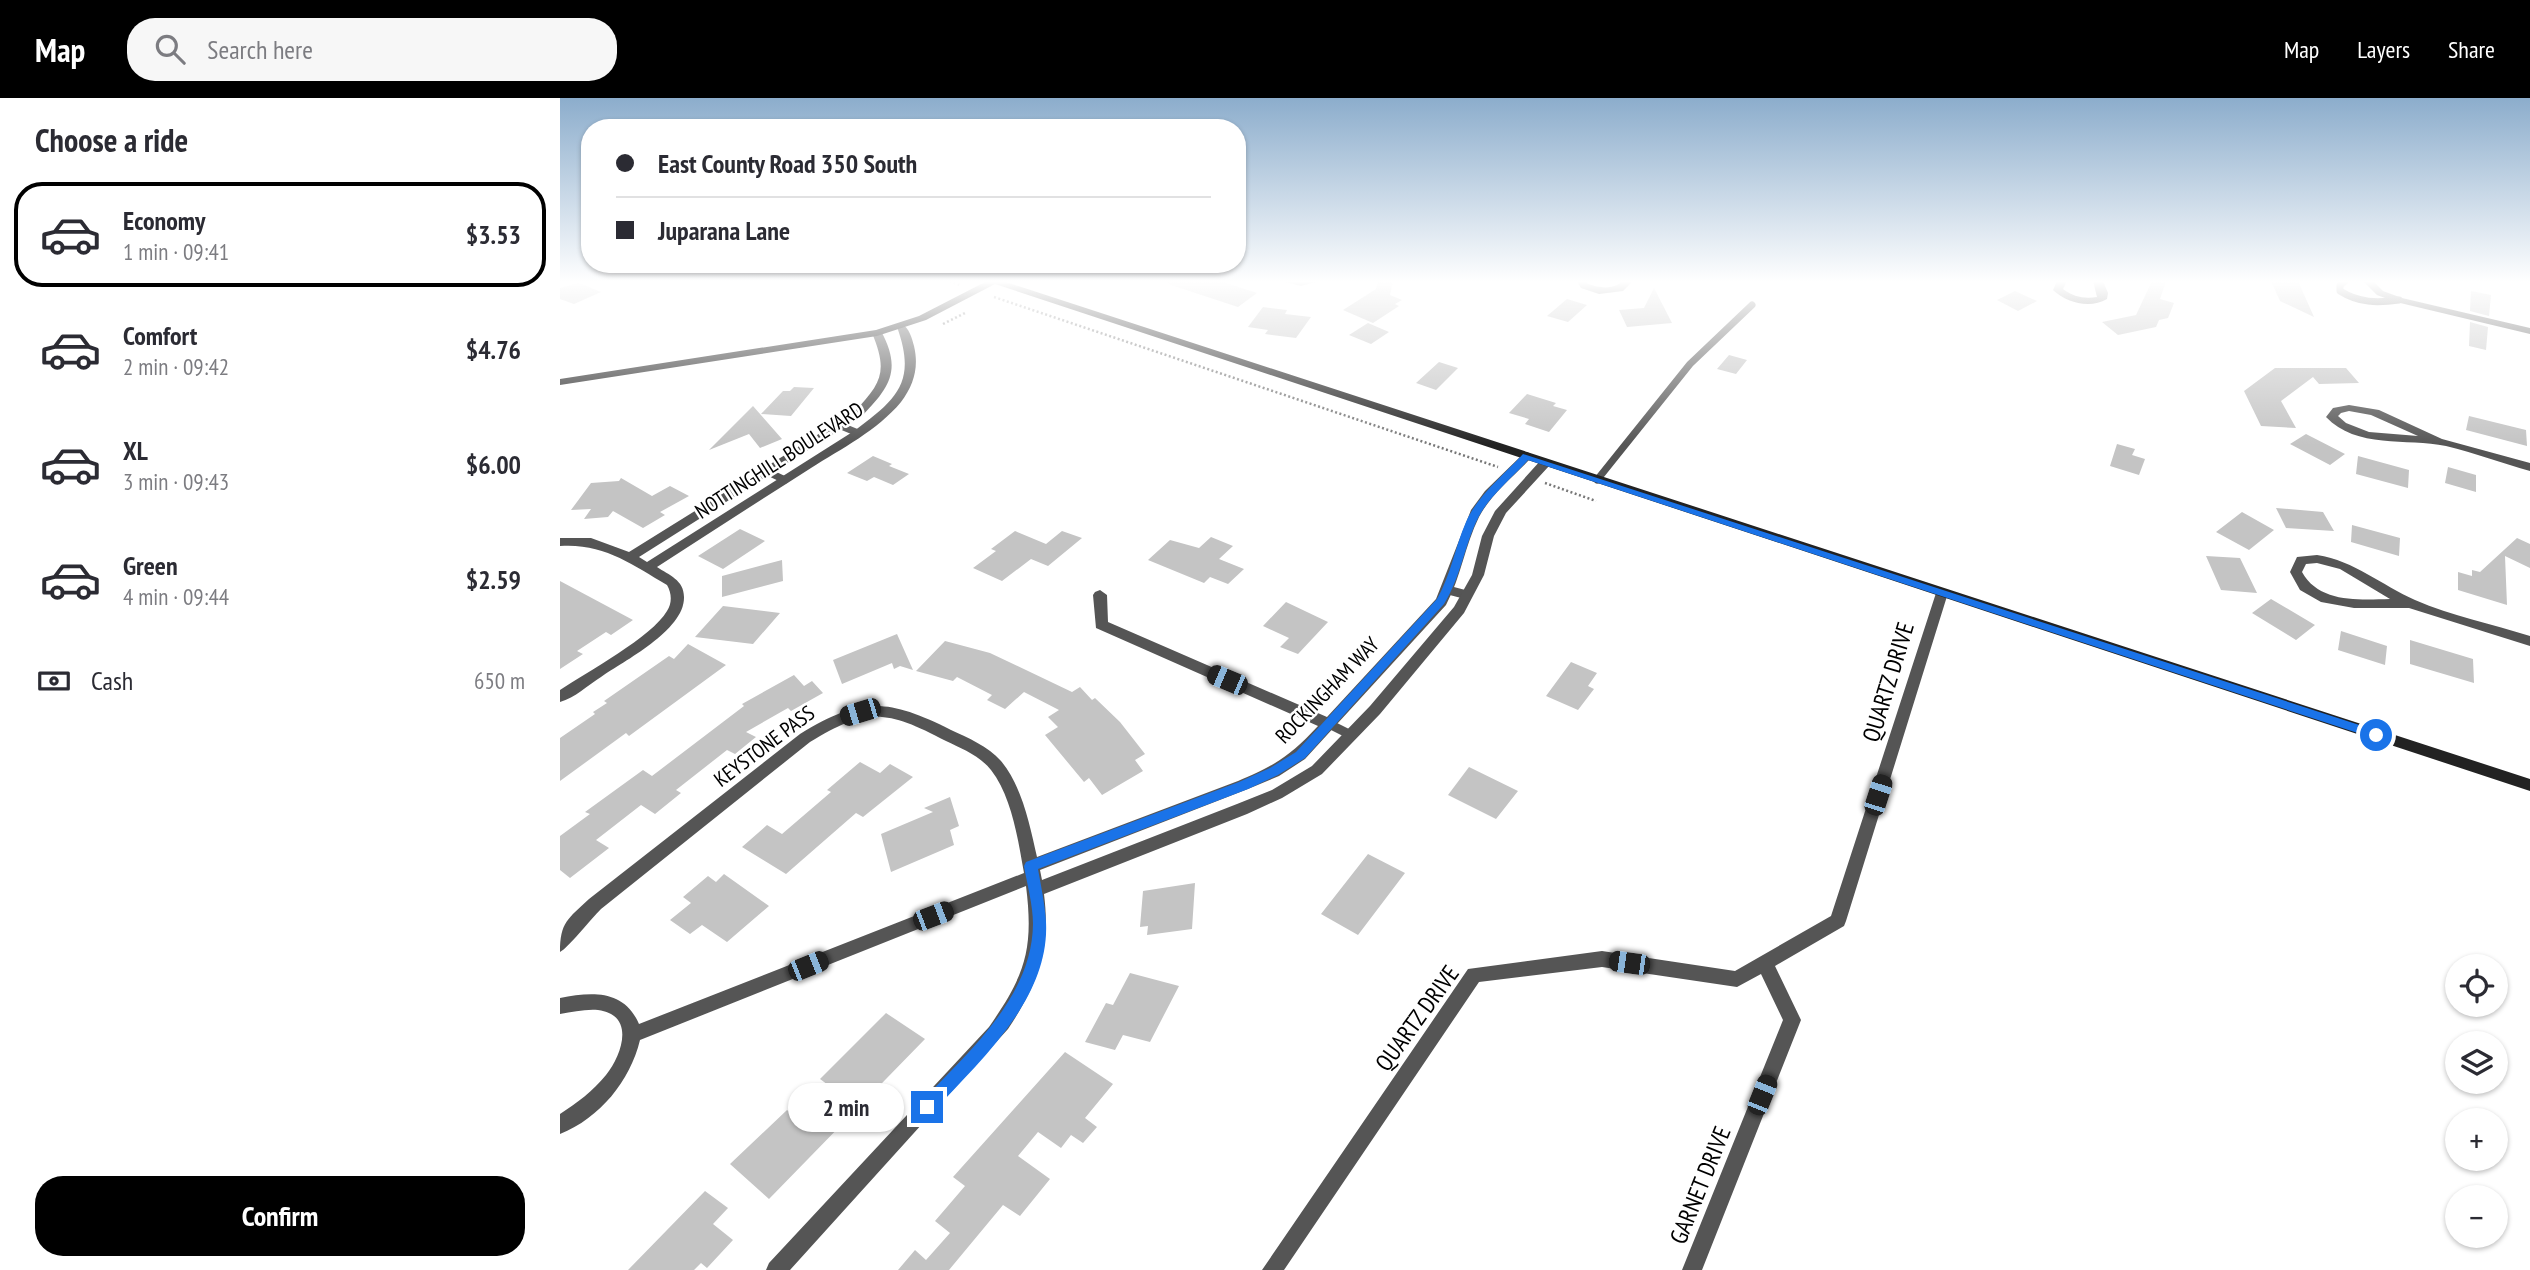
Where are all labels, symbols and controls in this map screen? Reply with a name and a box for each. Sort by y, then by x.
search box [127,18,617,81]
text: Map [35,28,85,71]
icon: search [151,30,189,68]
text: Search here [207,33,313,66]
text: Map [2284,34,2319,65]
text: Layers [2357,34,2410,65]
text: Share [2448,34,2495,65]
text: Choose a ride [35,119,188,161]
text: East County Road 350 South [658,147,917,180]
icon: car [39,203,102,266]
text: Economy [123,204,205,237]
text: Juparana Lane [658,214,790,247]
text: $3.53 [466,218,521,251]
text: 1 min · 09:41 [123,237,229,266]
icon: car [39,318,102,381]
text: Comfort [123,319,197,352]
text: $4.76 [466,333,521,366]
text: 2 min · 09:42 [123,352,229,381]
street label: NOTTINGHILL BOULEVARD [690,396,868,524]
icon: car [39,433,102,496]
text: XL [123,434,148,467]
text: $6.00 [466,448,521,481]
text: 3 min · 09:43 [123,467,229,496]
icon: car [39,548,102,611]
text: Green [123,549,178,582]
text: $2.59 [466,563,521,596]
text: 4 min · 09:44 [123,582,229,611]
street label: QUARTZ DRIVE [1855,618,1921,746]
street label: ROCKINGHAM WAY [1269,631,1385,749]
icon: cash [35,662,73,700]
car [1204,662,1251,698]
text: Cash [91,664,133,697]
text: 650 m [474,666,525,695]
car [837,696,884,728]
street label: KEYSTONE PASS [708,699,820,793]
route start [2360,719,2392,751]
car [1862,772,1895,818]
car [910,899,957,933]
car [785,948,832,984]
car [1607,950,1652,976]
map controls [2445,954,2508,1248]
button: locate [2445,954,2508,1017]
street label: QUARTZ DRIVE [1368,959,1466,1077]
button: layers [2445,1031,2508,1094]
car [1745,1072,1780,1118]
callout: 2 min [787,1082,902,1132]
route end [911,1091,943,1123]
text: 2 min [823,1093,869,1122]
button: + [2445,1108,2508,1171]
street label: GARNET DRIVE [1662,1122,1738,1248]
button: Confirm [35,1176,525,1256]
button: − [2445,1185,2508,1248]

